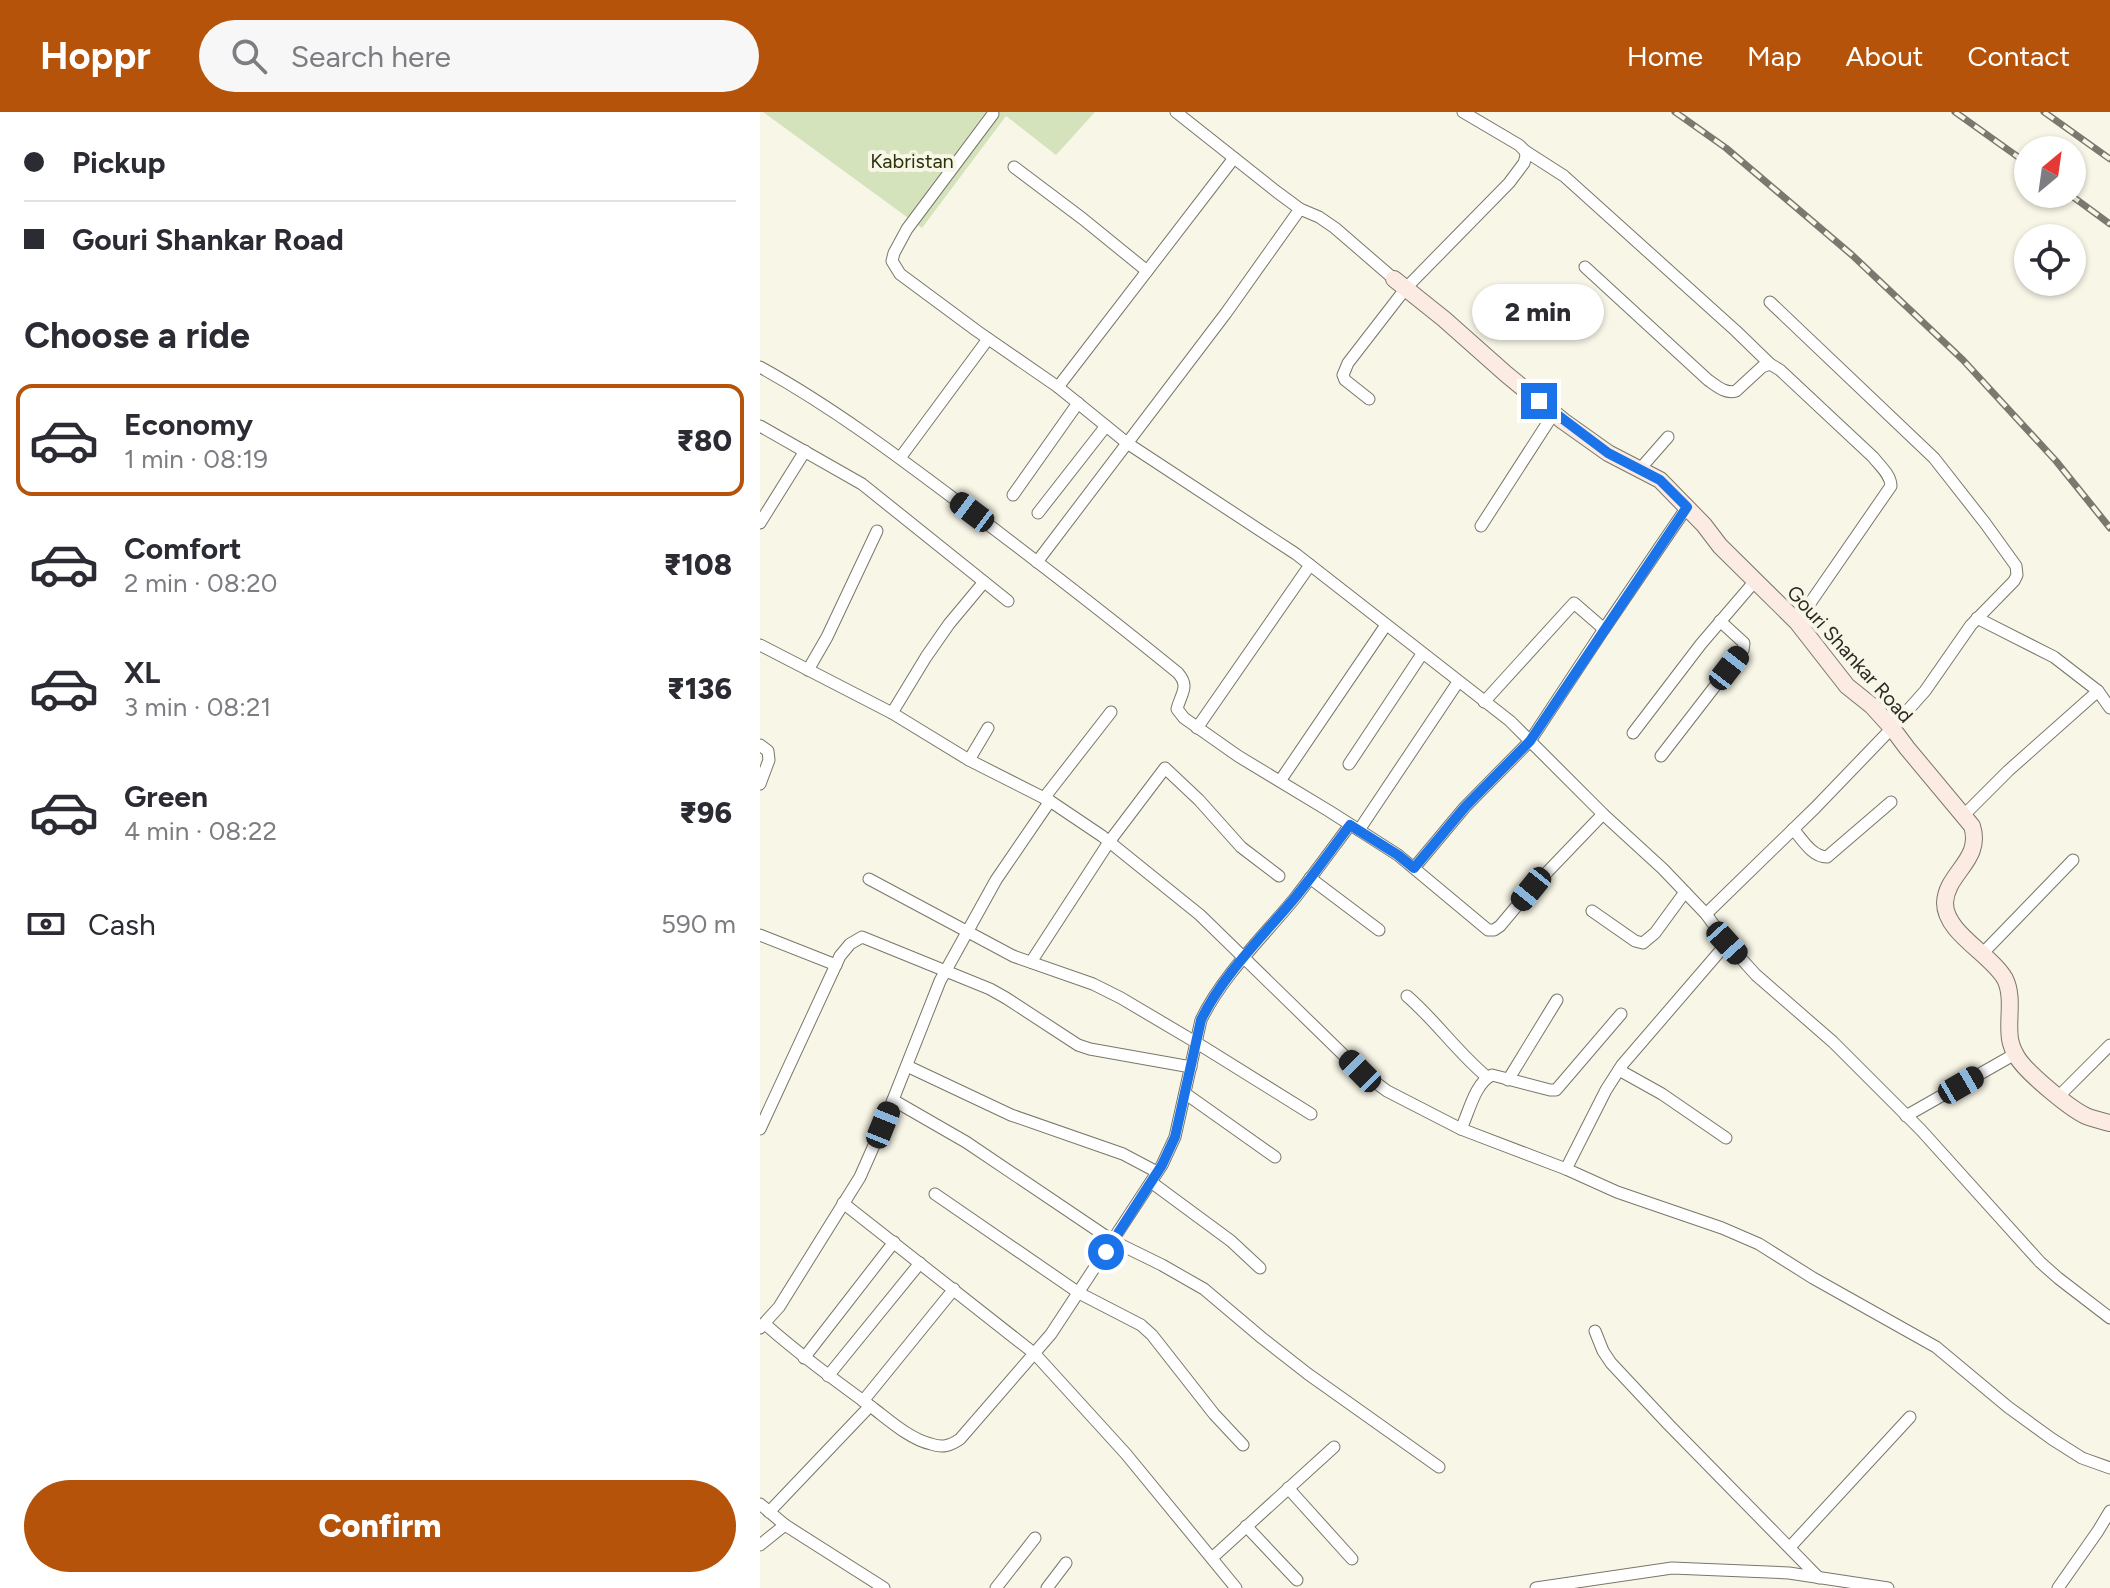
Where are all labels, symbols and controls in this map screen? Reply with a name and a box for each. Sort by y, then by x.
search box [199,20,759,92]
text: Hoppr [40,33,151,79]
icon: search [227,34,271,78]
text: Search here [291,38,451,75]
text: Home [1627,39,1703,73]
text: Map [1747,39,1802,73]
text: About [1846,39,1923,73]
text: Contact [1967,39,2070,73]
north arrow [2014,136,2086,208]
map controls [2014,136,2086,296]
text: Pickup [72,144,166,181]
park label: Kabristan [870,149,954,173]
text: Gouri Shankar Road [72,221,344,258]
button: locate [2014,224,2086,296]
callout: 2 min [1473,285,1605,341]
text: 2 min [1505,296,1571,328]
text: Choose a ride [24,314,250,357]
route end [1521,383,1557,419]
icon: car [28,404,100,476]
text: Economy [124,406,253,443]
text: ₹80 [676,422,732,459]
text: 1 min · 08:19 [124,443,268,475]
car [946,488,998,536]
icon: car [28,528,100,600]
text: Comfort [124,530,242,567]
text: ₹108 [664,546,732,583]
text: 2 min · 08:20 [124,567,277,599]
street label: Gouri Shankar Road [1782,580,1918,728]
car [1705,642,1753,694]
icon: car [28,652,100,724]
text: XL [124,654,160,691]
text: ₹136 [667,670,732,707]
text: 3 min · 08:21 [124,691,271,723]
icon: car [28,776,100,848]
text: Green [124,778,208,815]
text: ₹96 [679,794,732,831]
text: 4 min · 08:22 [124,815,277,847]
car [1507,863,1555,915]
icon: cash [24,902,68,946]
text: Cash [88,906,156,943]
text: 590 m [661,908,736,940]
car [1702,917,1752,969]
car [1335,1046,1385,1096]
car [1934,1063,1988,1107]
car [863,1098,903,1152]
route start [1088,1234,1124,1270]
button: Confirm [24,1480,736,1572]

